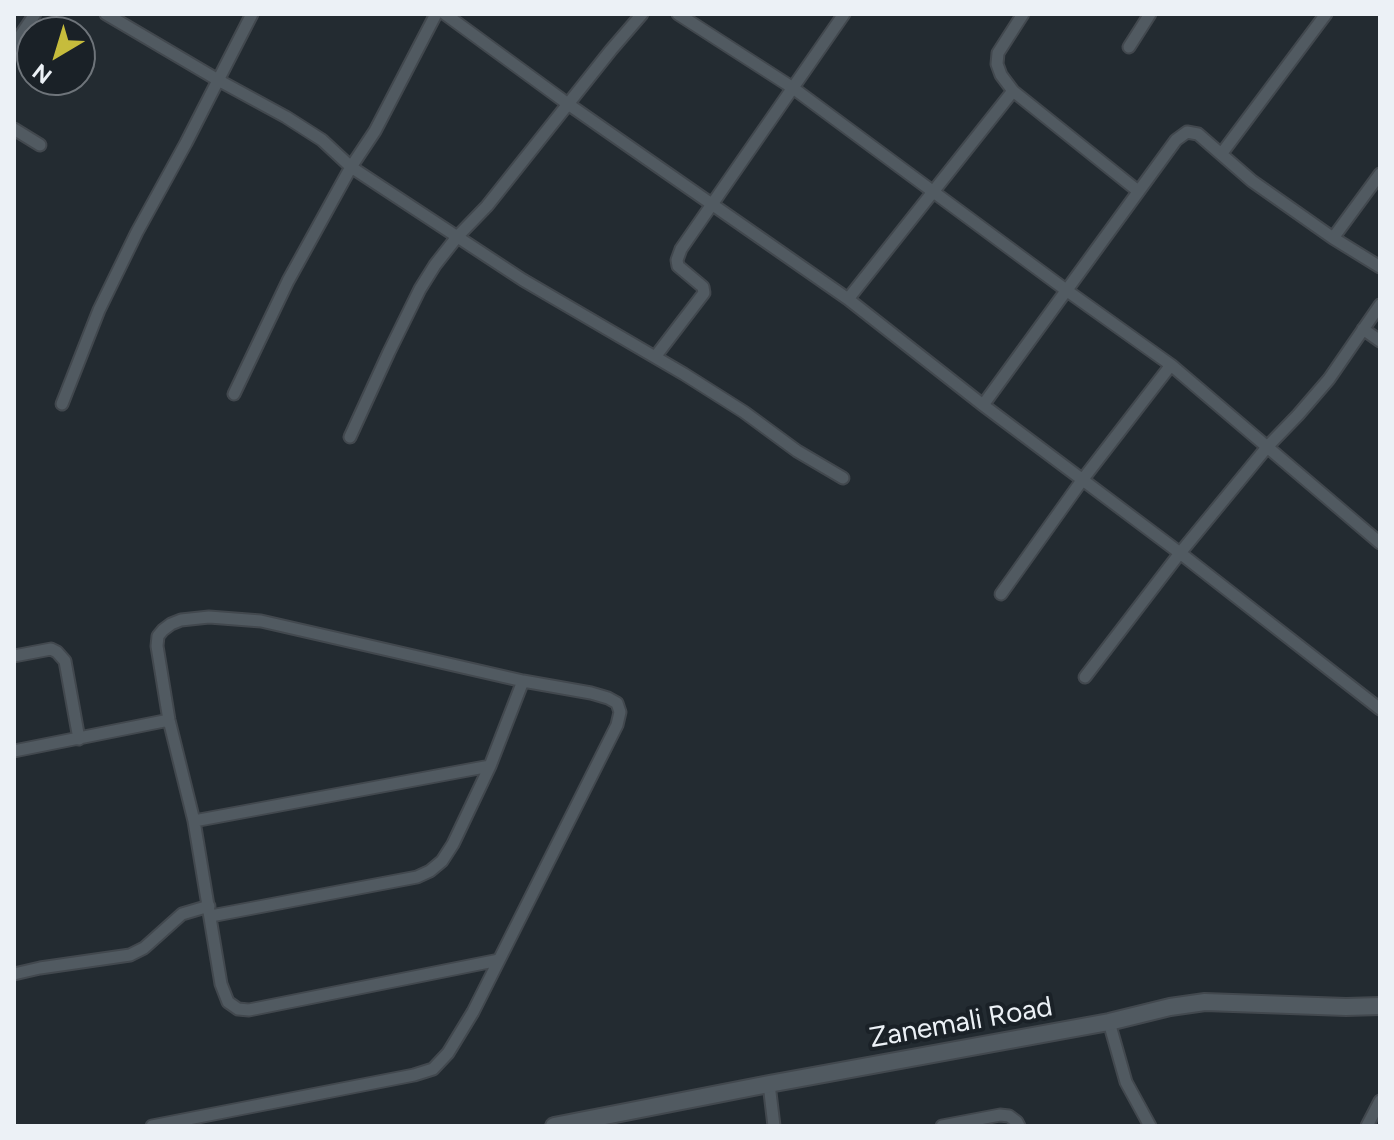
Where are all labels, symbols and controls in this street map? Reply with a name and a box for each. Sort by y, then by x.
north arrow [16,16,96,96]
text: N [27,58,57,90]
street label: Zanemali Road [867,990,1055,1056]

